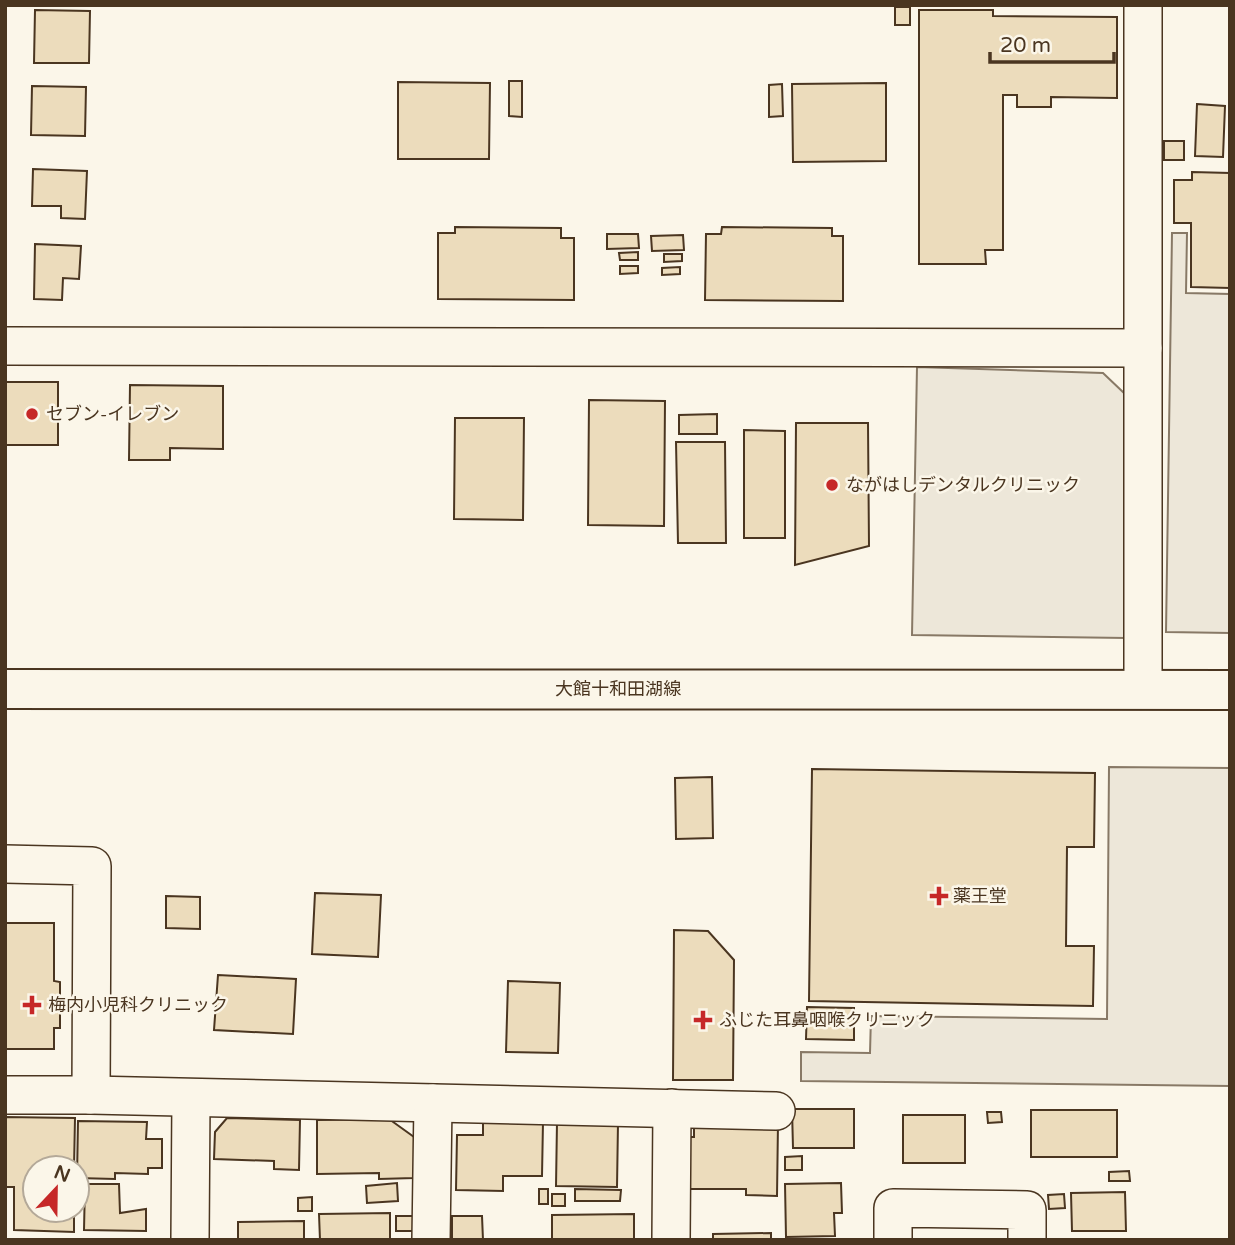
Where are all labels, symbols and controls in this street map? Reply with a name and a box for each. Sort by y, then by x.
scale bar [990,21,1114,65]
text: 20 m [1000,33,1051,58]
place label: セブン-イレブン [46,403,179,425]
marker: セブン-イレブン [24,406,40,422]
place label: ながはしデンタルクリニック [846,474,1080,496]
marker: ながはしデンタルクリニック [824,477,840,493]
street label: 大館十和田湖線 [555,678,681,700]
place label: 薬王堂 [953,885,1007,907]
marker: 薬王堂 [931,888,947,904]
place label: 梅内小児科クリニック [48,994,228,1016]
marker: 梅内小児科クリニック [22,995,42,1015]
place label: ふじた耳鼻咽喉クリニック [719,1009,935,1031]
marker: ふじた耳鼻咽喉クリニック [693,1010,713,1030]
north arrow [21,1154,91,1224]
text: N [51,1161,73,1187]

